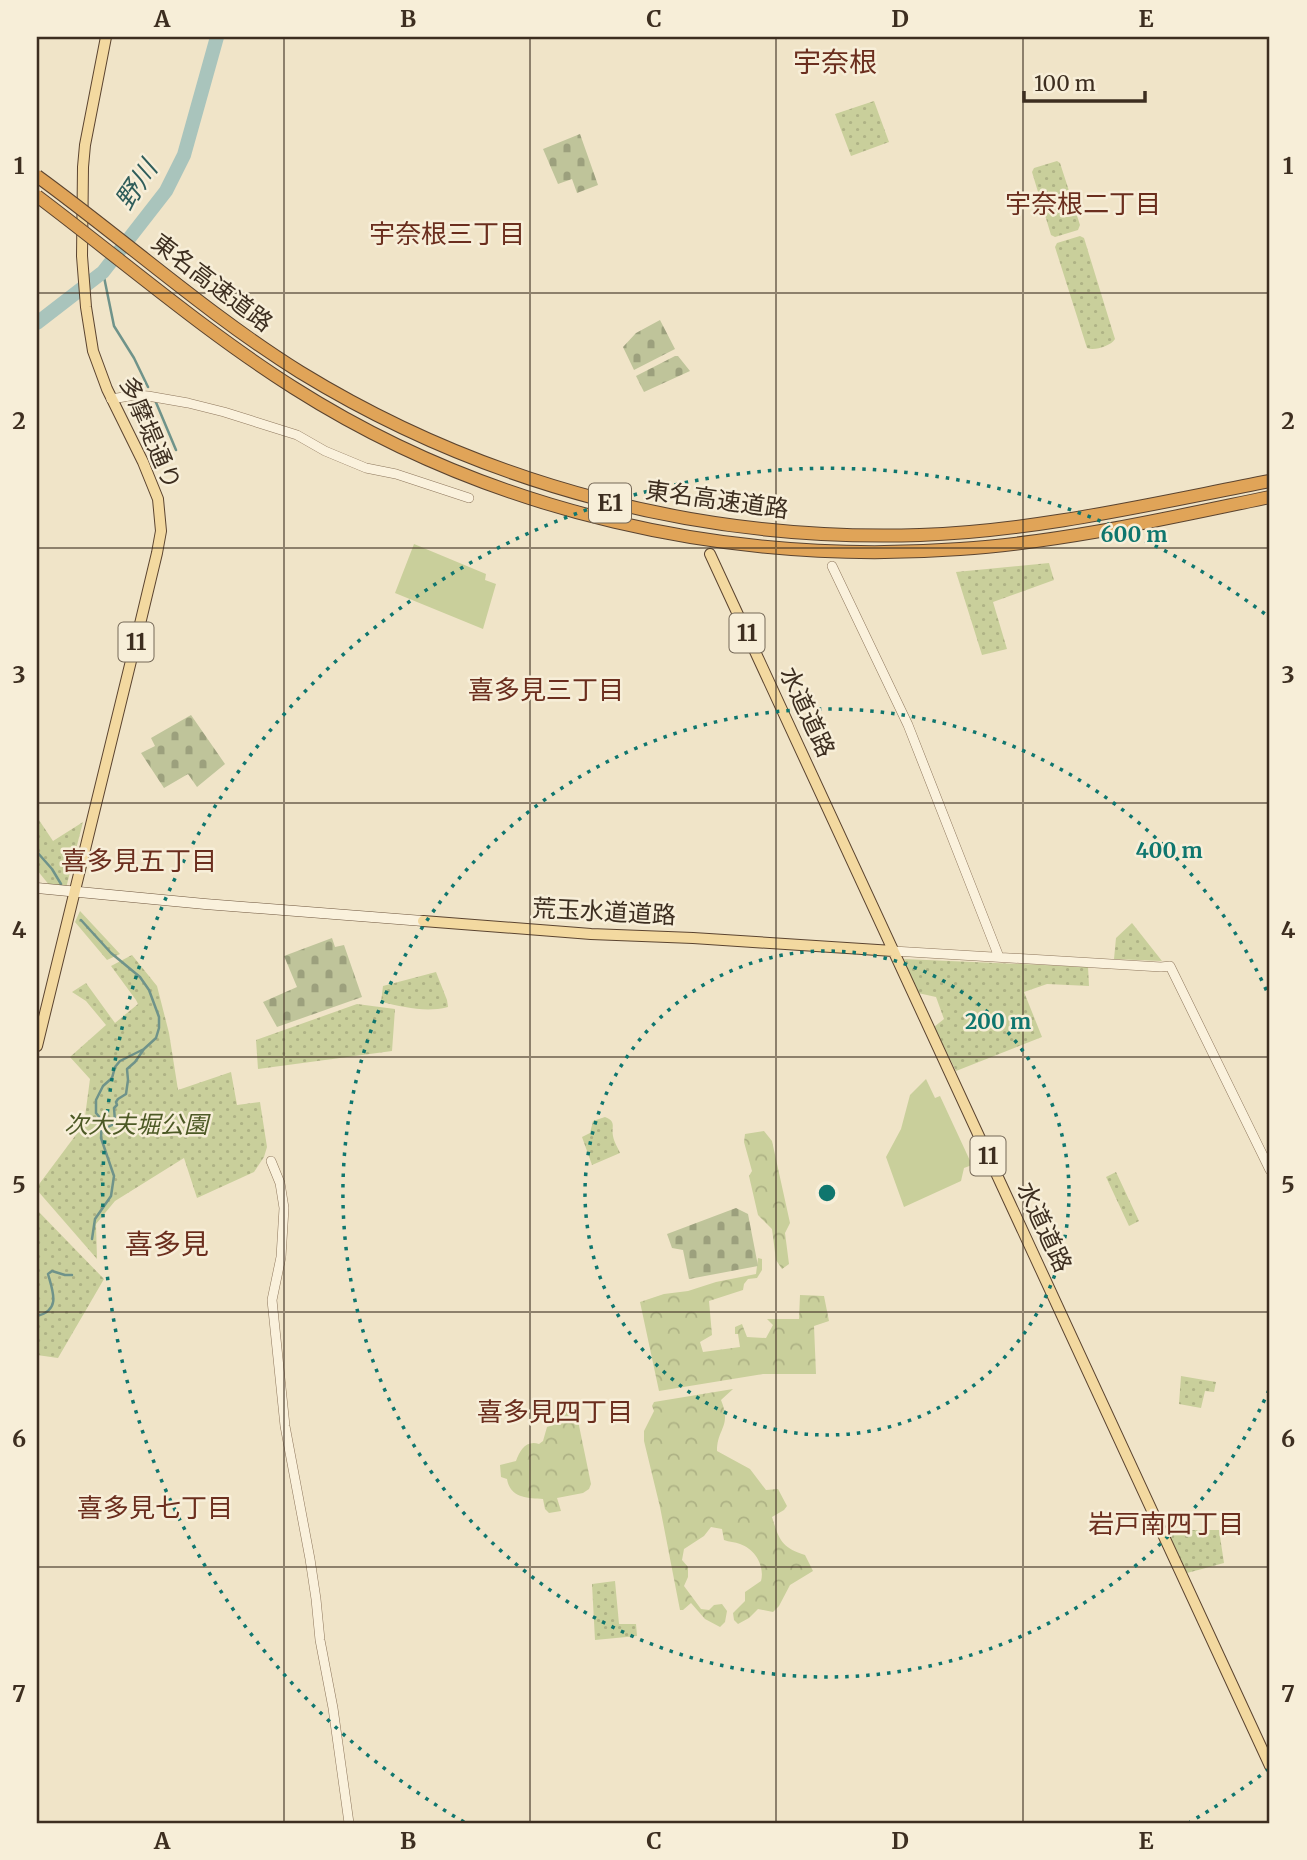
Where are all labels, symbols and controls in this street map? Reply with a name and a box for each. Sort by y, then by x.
text: A [153,4,171,33]
text: B [400,4,416,33]
text: C [646,4,662,33]
text: D [891,4,909,33]
text: E [1138,4,1154,33]
district label: 宇奈根 [793,44,877,80]
scale bar [1024,60,1144,104]
text: 100 m [1034,70,1096,97]
text: 1 [14,151,25,180]
water label: 野川 [107,151,165,216]
text: 1 [1283,151,1294,180]
district label: 宇奈根二丁目 [1005,187,1161,220]
district label: 宇奈根三丁目 [369,217,525,250]
street label: 東名高速道路 [145,227,279,338]
street label: 多摩堤通り [113,372,188,494]
text: 2 [12,406,26,435]
text: 2 [1281,406,1295,435]
street label: 東名高速道路 [644,474,791,525]
road number: E1 [589,484,631,523]
text: 600 m [1101,521,1167,548]
road number: 11 [730,614,764,652]
road number: 11 [118,622,154,662]
text: 3 [12,660,26,689]
text: 3 [1281,660,1295,689]
street label: 水道道路 [773,662,842,762]
district label: 喜多見三丁目 [468,673,624,706]
text: 400 m [1135,837,1203,864]
district label: 喜多見五丁目 [61,844,217,877]
street label: 荒玉水道道路 [531,892,677,931]
text: 4 [12,915,27,944]
text: 4 [1281,915,1296,944]
text: 200 m [965,1008,1031,1035]
park label: 次大夫堀公園 [64,1109,211,1140]
road number: 11 [970,1136,1006,1176]
text: 5 [12,1170,26,1199]
text: 5 [1281,1170,1295,1199]
street label: 水道道路 [1010,1177,1079,1277]
centre of rings [815,1181,839,1205]
district label: 喜多見 [125,1226,209,1262]
district label: 喜多見四丁目 [477,1395,633,1428]
text: 6 [12,1424,26,1453]
text: 6 [1281,1424,1295,1453]
district label: 喜多見七丁目 [77,1491,233,1524]
district label: 岩戸南四丁目 [1088,1507,1244,1540]
text: 7 [12,1679,26,1708]
text: 7 [1281,1679,1295,1708]
text: A [153,1826,171,1855]
text: B [400,1826,416,1855]
text: C [646,1826,662,1855]
text: D [891,1826,909,1855]
text: E [1138,1826,1154,1855]

